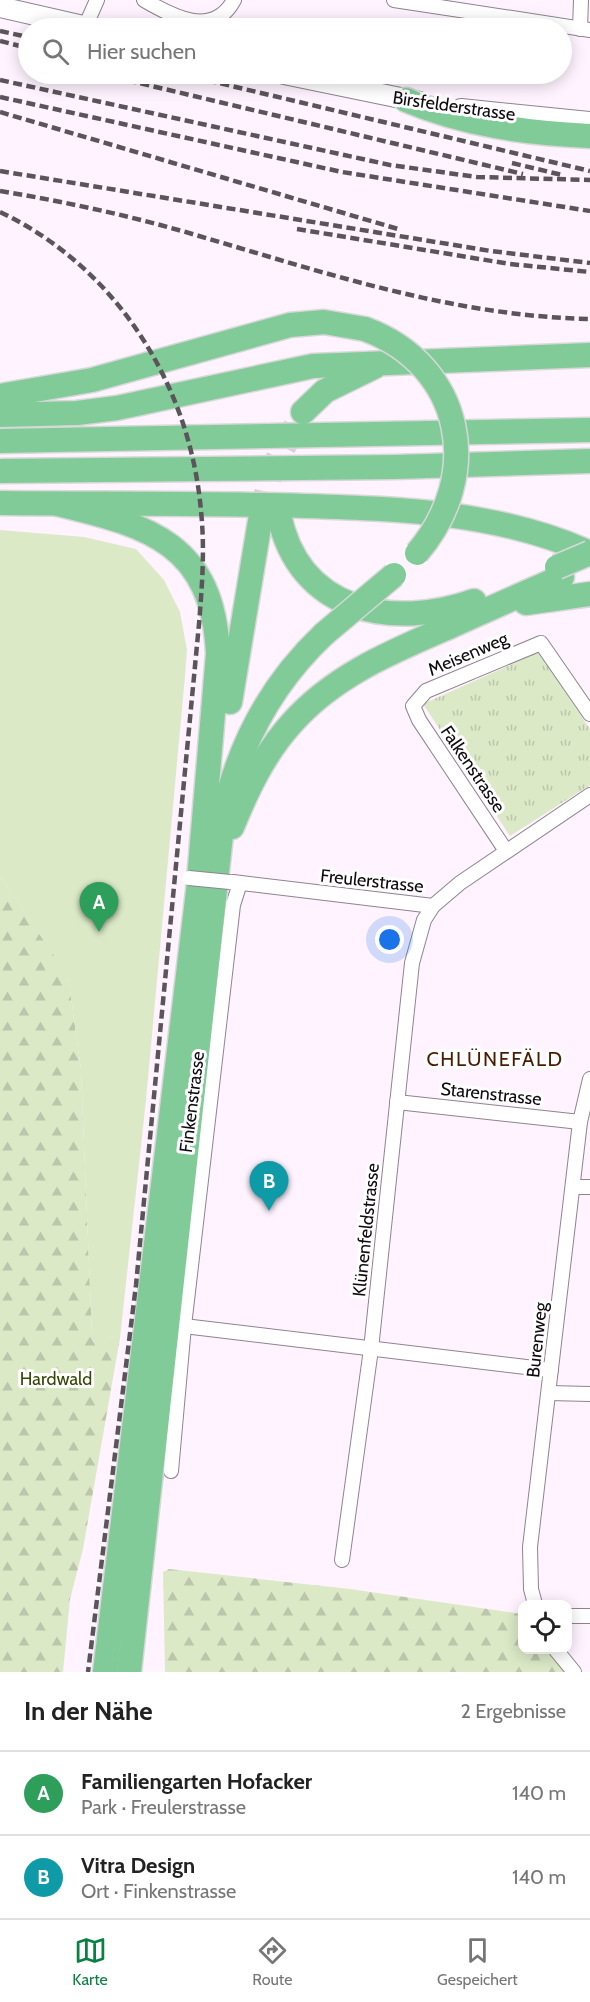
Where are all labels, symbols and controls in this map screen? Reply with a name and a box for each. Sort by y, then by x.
search box [18,18,572,84]
icon: search [39,35,72,68]
text: Hier suchen [87,38,196,65]
street label: Birsfelderstrasse [391,87,517,125]
street label: Meisenweg [425,627,512,681]
street label: Falkenstrasse [436,721,510,817]
street label: Freulerstrasse [319,865,425,897]
pin: A [80,882,118,932]
your location [375,925,404,954]
district label: CHLÜNEFÄLD [426,1047,564,1071]
street label: Finkenstrasse [175,1050,209,1154]
street label: Starenstrasse [439,1078,543,1110]
pin: B [250,1162,288,1211]
street label: Klünenfeldstrasse [348,1162,384,1298]
street label: Burenweg [522,1300,552,1379]
park label: Hardwald [20,1368,92,1390]
map controls [518,1600,572,1654]
button: locate [518,1600,572,1654]
text: In der Nähe [24,1695,153,1727]
text: 2 Ergebnisse [460,1699,566,1723]
text: Familiengarten Hofacker [81,1768,312,1795]
text: A [37,1781,50,1805]
text: 140 m [512,1781,566,1805]
text: Park · Freulerstrasse [81,1795,246,1819]
text: Vitra Design [81,1852,195,1879]
text: B [37,1865,50,1889]
text: 140 m [512,1865,566,1889]
text: Ort · Finkenstrasse [81,1879,236,1903]
tab: Karte [72,1934,108,1989]
tab: Route [252,1934,292,1989]
tab: Gespeichert [437,1934,518,1989]

